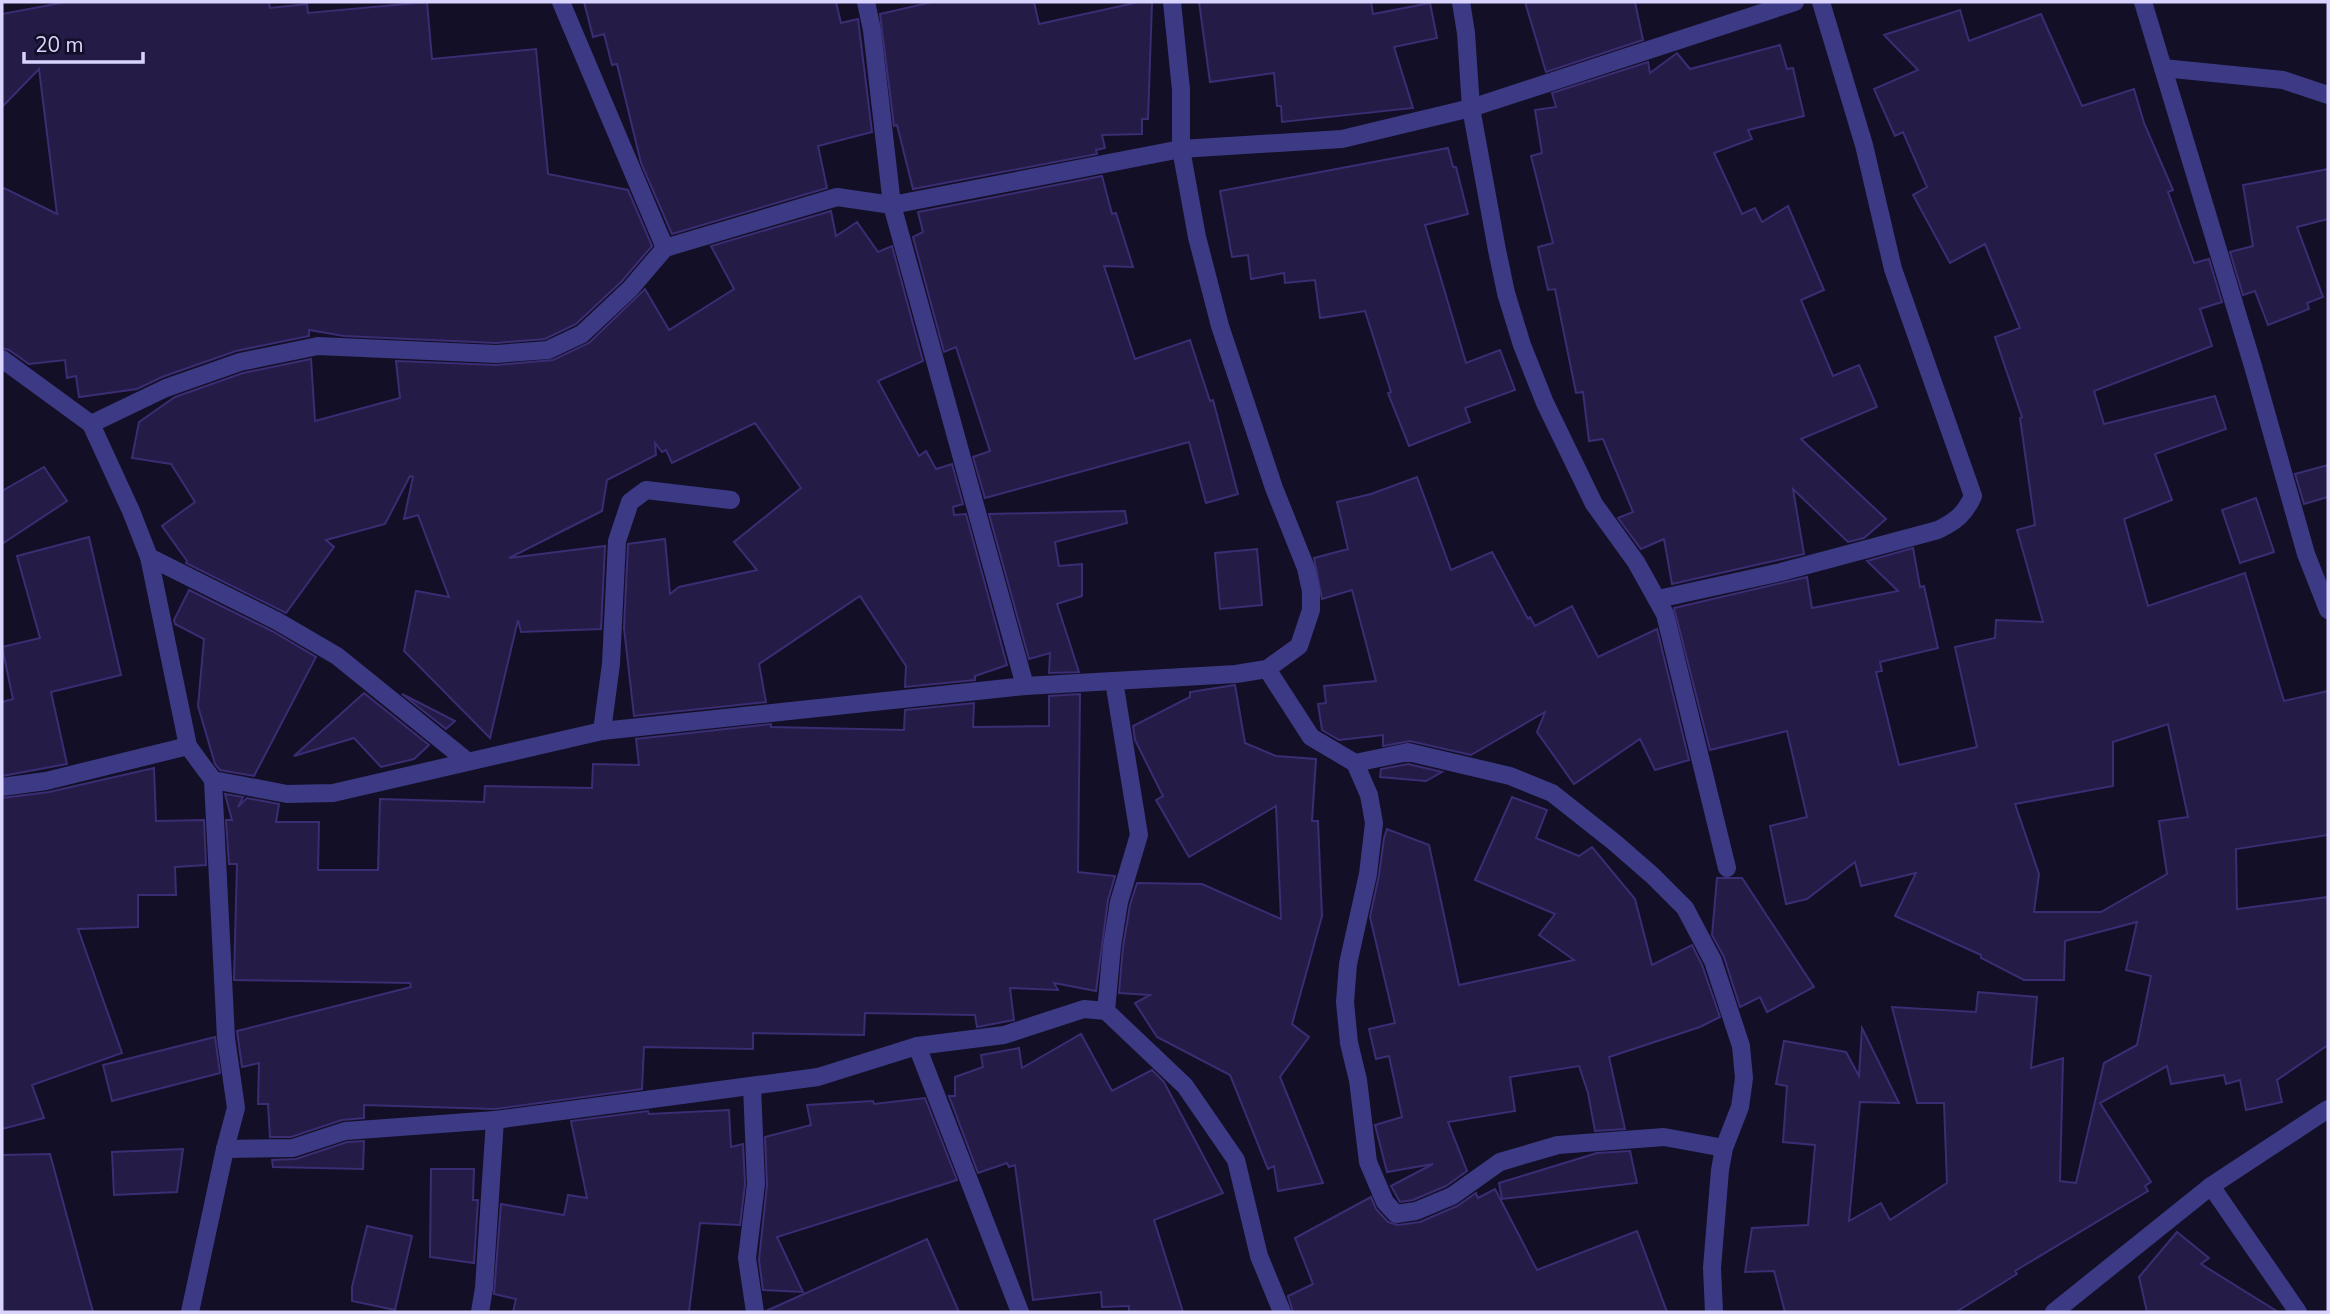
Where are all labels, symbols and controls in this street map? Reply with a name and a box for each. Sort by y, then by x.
scale bar [24,21,144,65]
text: 20 m [35,31,84,59]

